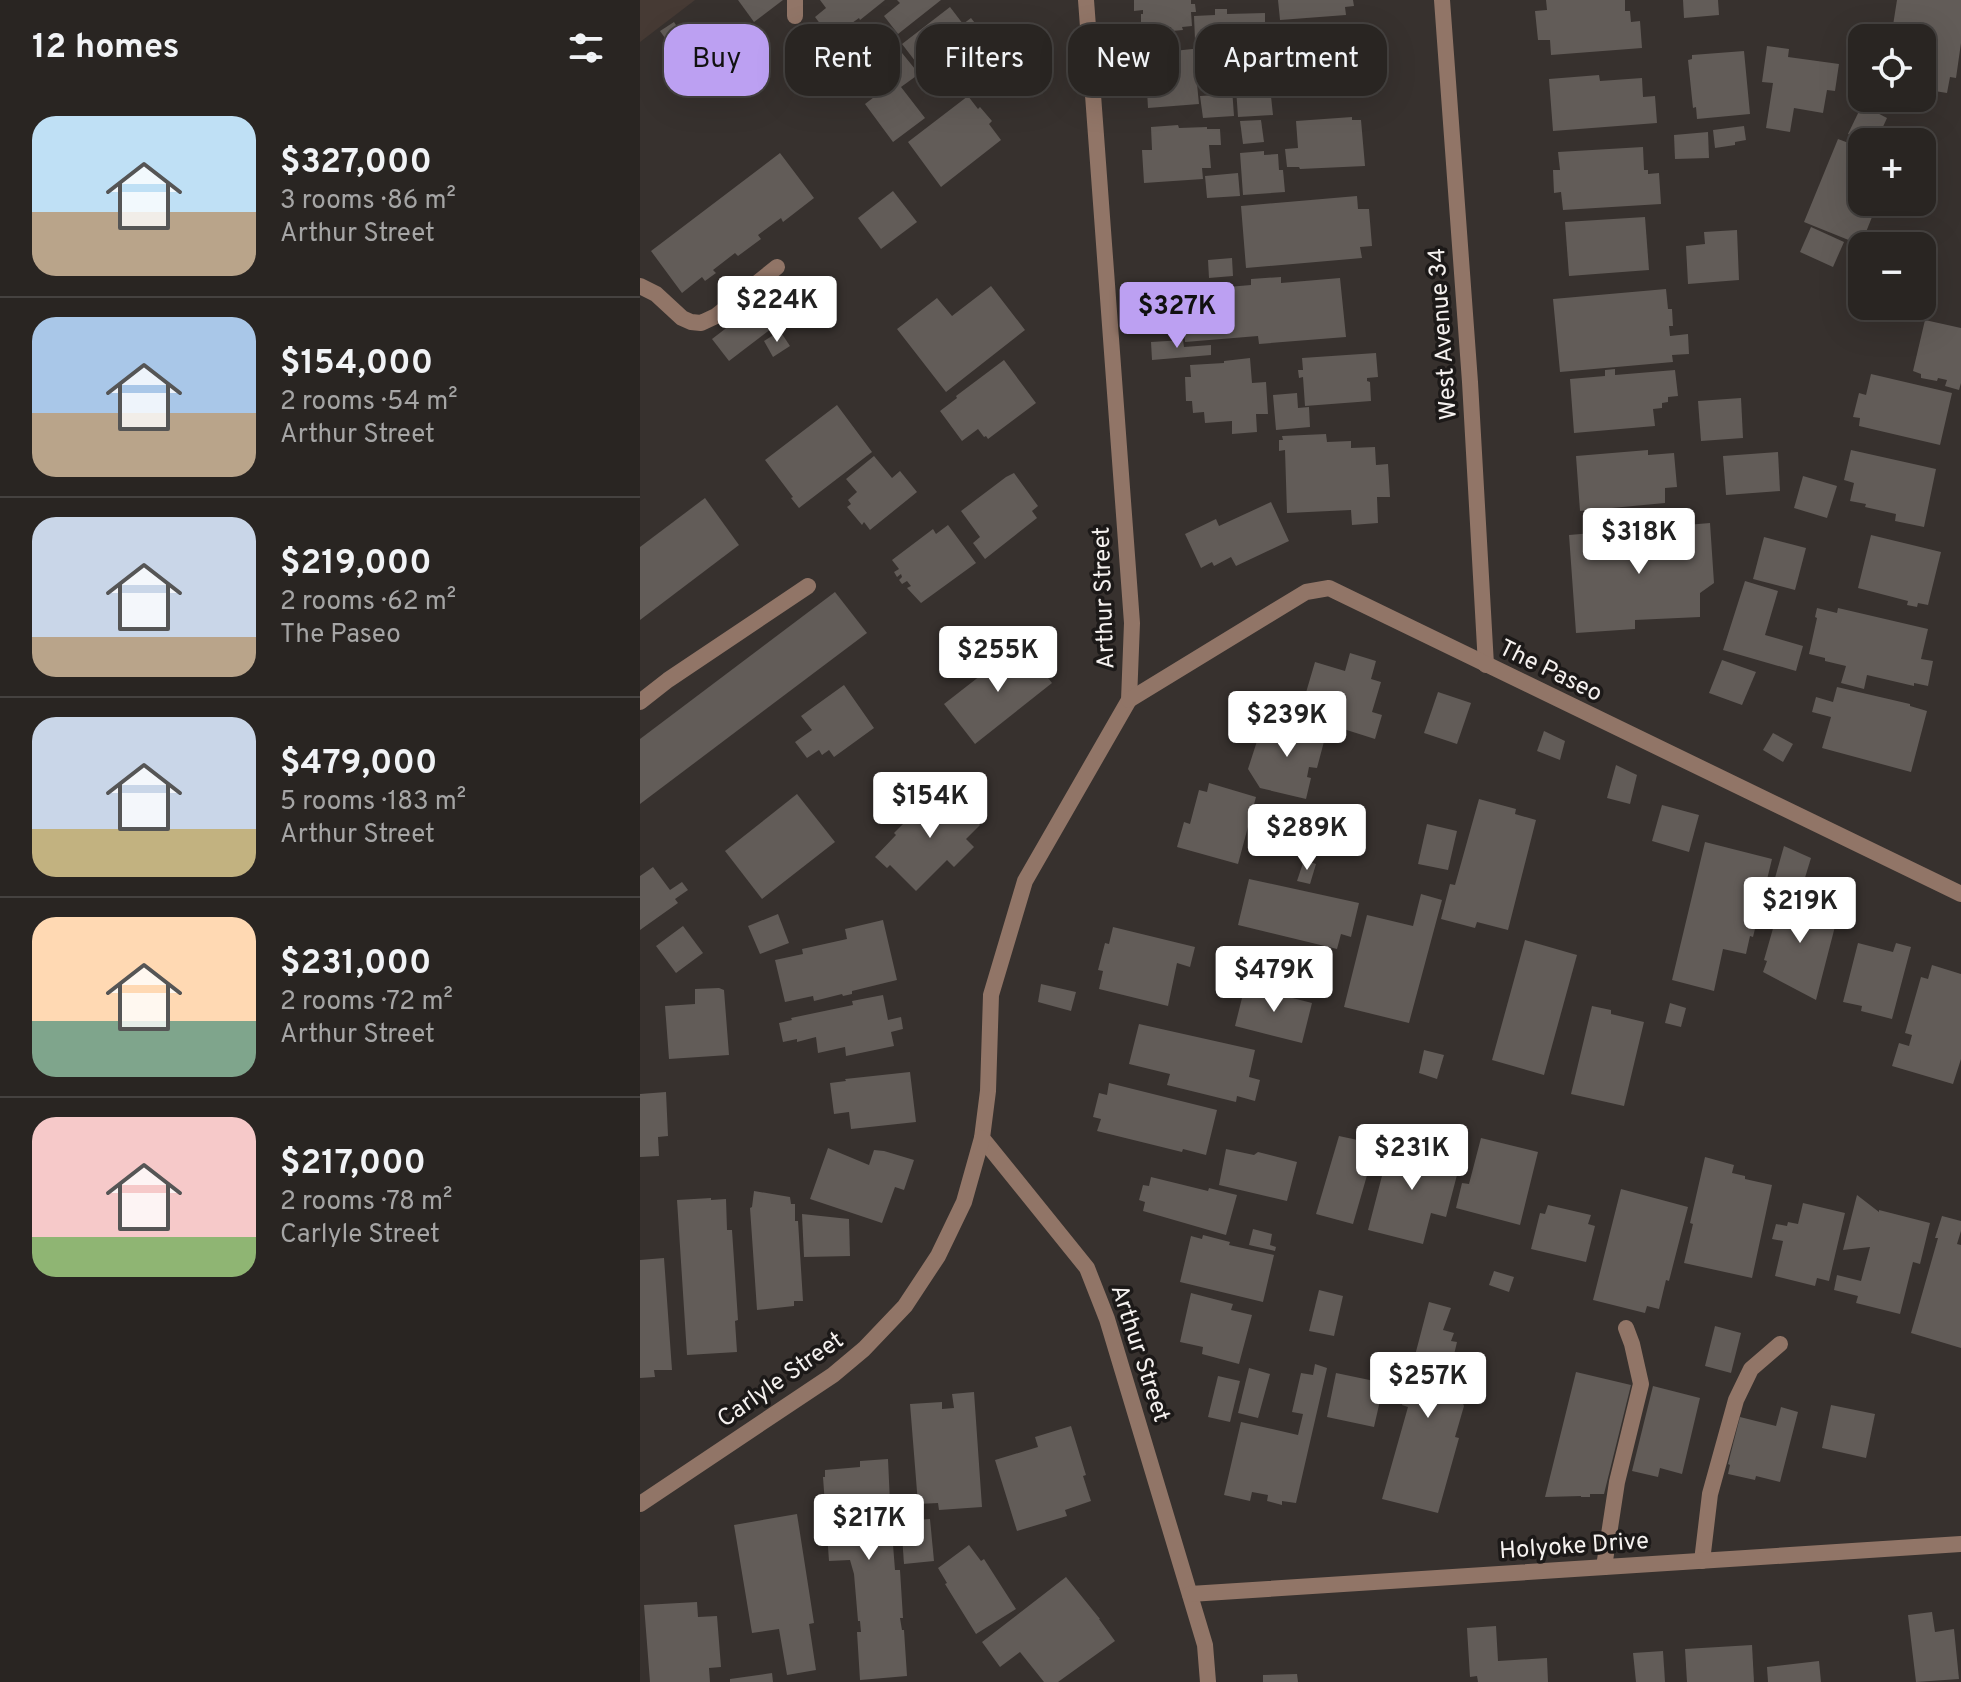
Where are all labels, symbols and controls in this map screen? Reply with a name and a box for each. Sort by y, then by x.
chip: Buy [664,24,769,96]
chip: Rent [785,24,900,96]
chip: Filters [916,24,1052,96]
chip: New [1068,24,1179,96]
chip: Apartment [1195,24,1387,96]
map controls [1848,24,1936,320]
button: locate [1848,24,1936,112]
icon: filters [564,26,608,70]
text: 12 homes [32,27,179,70]
button: + [1848,128,1936,216]
text: $327,000 [280,142,432,185]
icon: home [96,148,192,244]
text: 3 rooms · 86 m² [280,185,456,218]
text: Arthur Street [280,218,435,251]
button: − [1848,232,1936,320]
street label: West Avenue 34 [1423,247,1465,421]
pin: $224K [721,276,833,344]
pin: $327K [1121,282,1233,350]
text: $224K [736,285,818,318]
text: $327K [1138,291,1216,324]
text: $154,000 [280,343,433,386]
icon: home [96,349,192,445]
text: 2 rooms · 54 m² [280,386,458,419]
text: Arthur Street [280,419,435,452]
pin: $318K [1583,508,1695,576]
text: $318K [1601,517,1677,550]
street label: Arthur Street [1088,526,1122,670]
text: $219,000 [280,543,432,586]
icon: home [96,549,192,645]
text: 2 rooms · 62 m² [280,586,456,619]
text: The Paseo [280,619,401,652]
pin: $255K [942,626,1054,694]
street label: The Paseo [1493,634,1607,710]
text: $255K [957,635,1039,668]
pin: $239K [1231,691,1343,759]
text: $239K [1246,700,1328,733]
text: $479,000 [280,743,437,786]
icon: home [96,749,192,845]
pin: $154K [874,772,986,840]
text: $154K [891,781,969,814]
text: 5 rooms · 183 m² [280,786,466,819]
pin: $289K [1251,804,1363,872]
text: $289K [1266,813,1348,846]
text: Arthur Street [280,819,435,852]
pin: $219K [1744,877,1856,945]
text: $219K [1762,886,1838,919]
text: $231,000 [280,943,431,986]
pin: $479K [1218,946,1330,1014]
icon: home [96,949,192,1045]
text: $479K [1234,955,1314,988]
text: 2 rooms · 72 m² [280,986,453,1019]
text: Arthur Street [280,1019,435,1052]
pin: $231K [1356,1124,1468,1192]
text: $231K [1374,1133,1450,1166]
text: $217,000 [280,1143,426,1186]
icon: home [96,1149,192,1245]
text: 2 rooms · 78 m² [280,1186,452,1219]
text: Carlyle Street [280,1219,440,1252]
street label: Arthur Street [1103,1281,1175,1426]
street label: Carlyle Street [712,1326,850,1435]
pin: $257K [1372,1352,1484,1420]
text: $257K [1388,1361,1468,1394]
pin: $217K [813,1494,925,1562]
text: $217K [832,1503,906,1536]
street label: Holyoke Drive [1498,1527,1650,1567]

